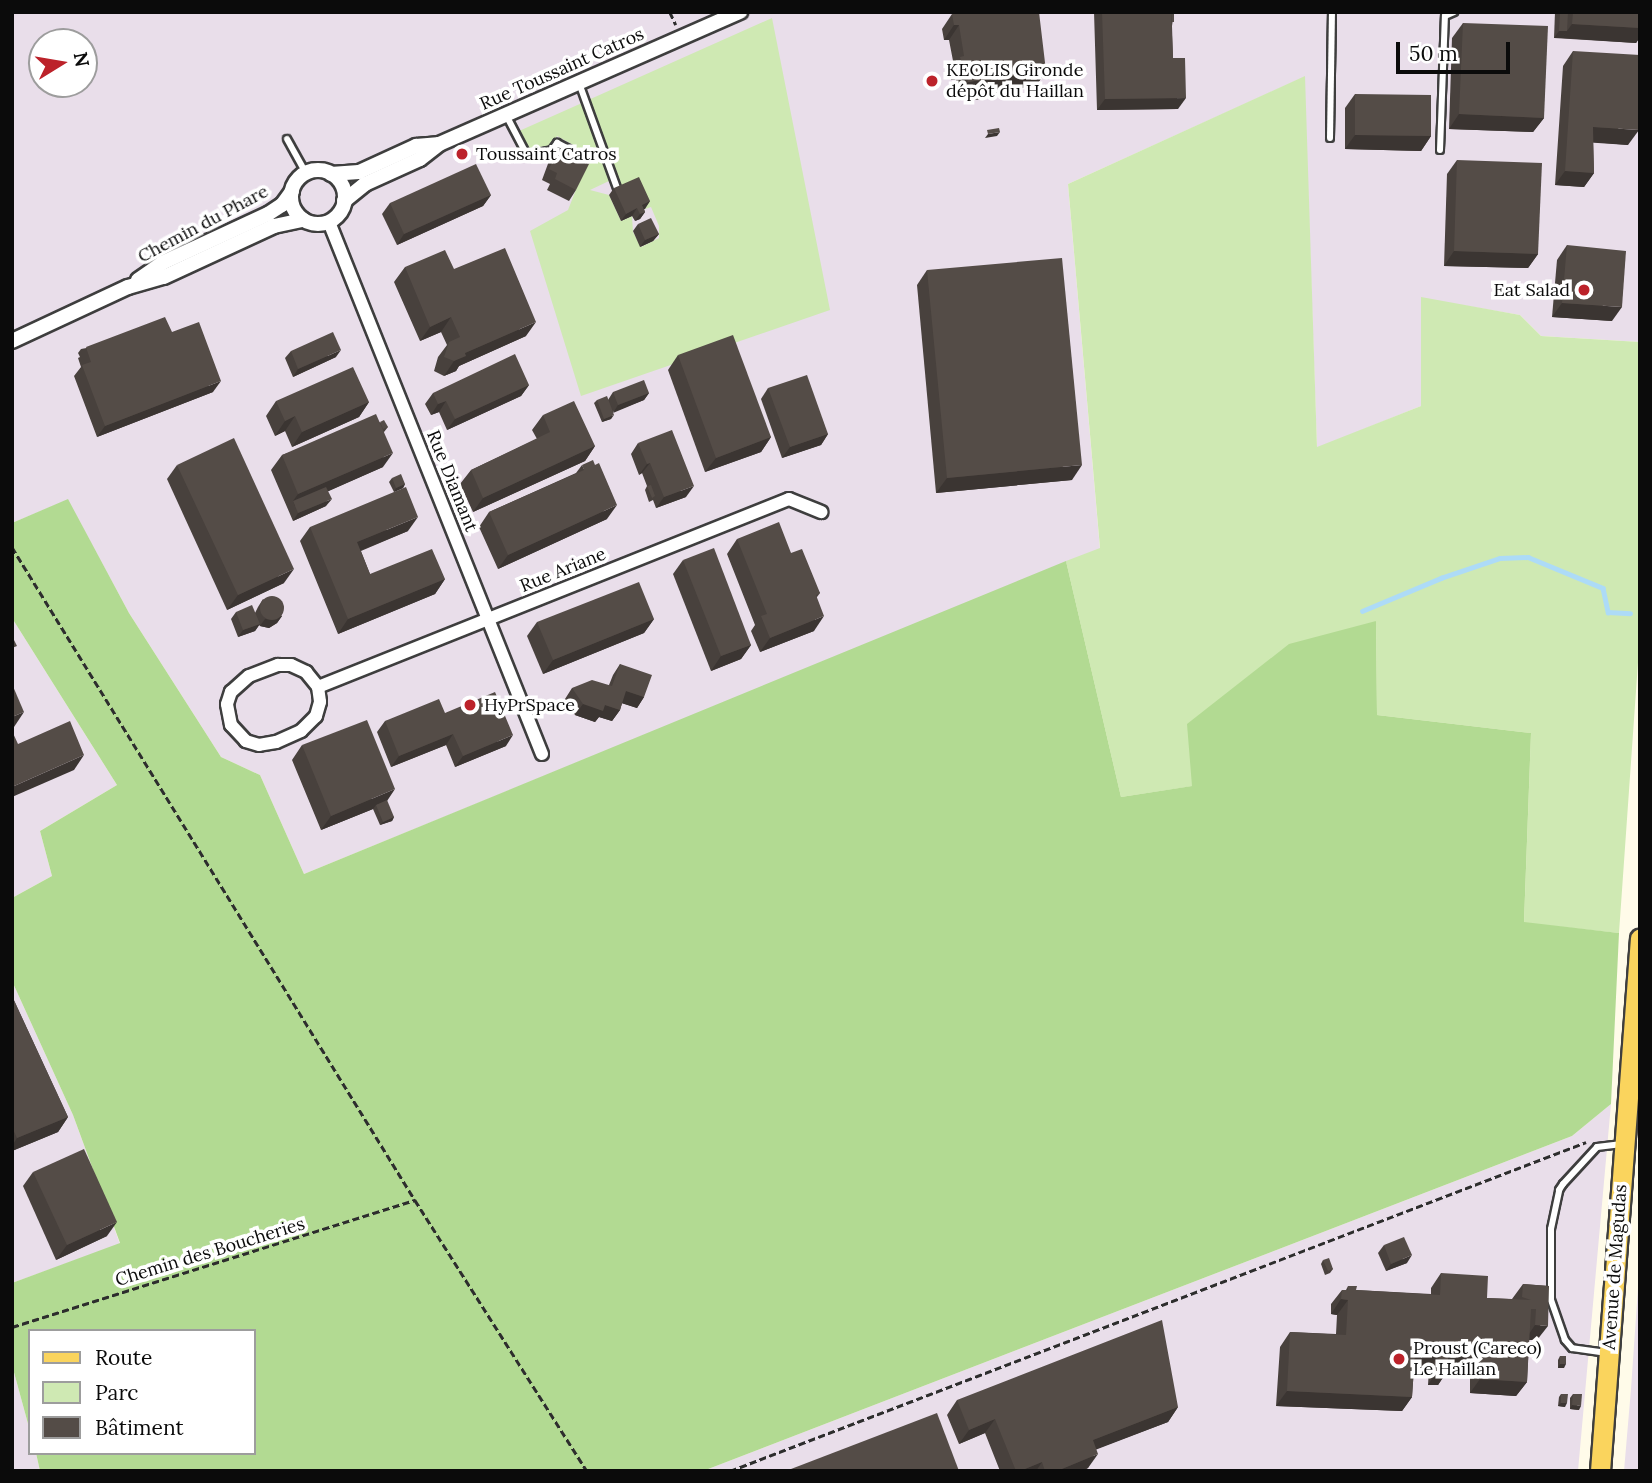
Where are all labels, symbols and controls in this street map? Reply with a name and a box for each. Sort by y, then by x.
street label: Rue Toussaint Catros [477,23,647,115]
north arrow [28,28,98,98]
scale bar [1400,28,1514,72]
text: 50 m [1409,40,1458,67]
text: N [68,50,95,69]
place label: KEOLIS Gironde dépôt du Haillan [946,60,1084,102]
marker: KEOLIS Gironde dépôt du Haillan [924,73,940,89]
place label: Toussaint Catros [476,143,617,165]
marker: Toussaint Catros [454,146,470,162]
street label: Chemin du Phare [134,181,272,267]
place label: Eat Salad [1494,279,1570,301]
marker: Eat Salad [1576,282,1592,298]
street label: Rue Diamant [422,427,482,535]
street label: Rue Ariane [517,543,609,597]
place label: HyPrSpace [484,694,575,716]
marker: HyPrSpace [462,697,478,713]
street label: Avenue de Magudas [1598,1183,1632,1351]
street label: Chemin des Boucheries [113,1213,307,1291]
legend [28,1329,256,1455]
place label: Proust (Careco) Le Haillan [1413,1338,1542,1380]
text: Route [95,1344,152,1371]
marker: Proust (Careco) Le Haillan [1391,1351,1407,1367]
text: Parc [95,1379,139,1406]
text: Bâtiment [95,1414,184,1441]

